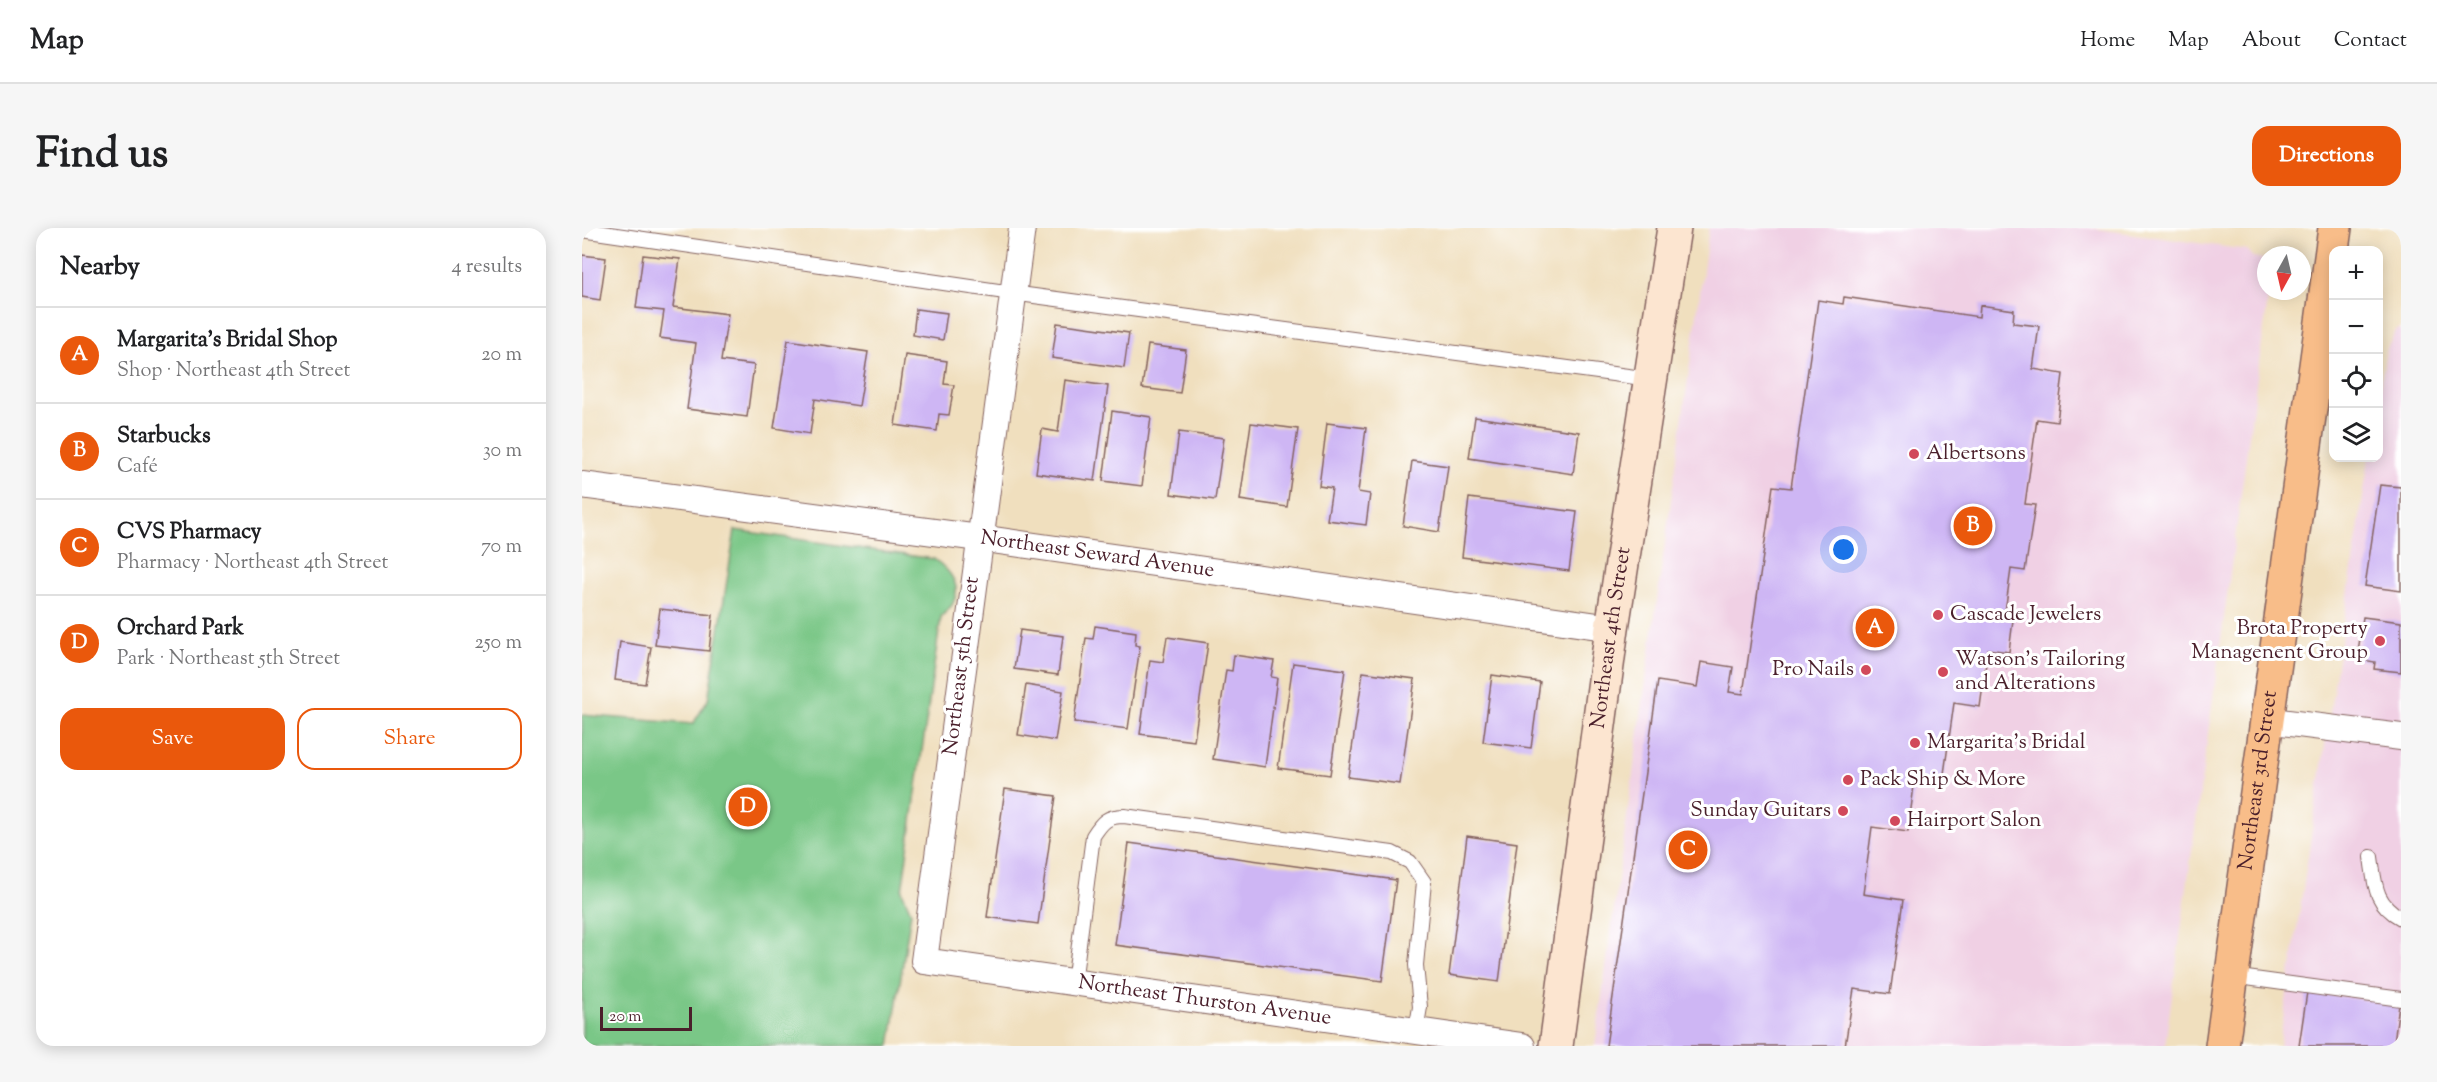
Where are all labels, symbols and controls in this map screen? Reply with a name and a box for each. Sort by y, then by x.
text: Map [30,21,84,61]
text: Home [2080,26,2135,56]
text: Map [2168,26,2209,56]
text: About [2242,26,2301,56]
text: Contact [2334,26,2407,56]
text: Find us [36,126,168,186]
button: Directions [2252,126,2401,186]
north arrow [2257,246,2311,300]
map controls [2329,246,2383,462]
button: + [2329,246,2383,300]
text: Nearby [60,249,140,286]
text: 4 results [451,253,522,282]
button: − [2329,300,2383,354]
text: Margarita’s Bridal Shop [117,325,338,357]
text: A [71,341,88,370]
text: 20 m [481,341,522,370]
button: locate [2329,354,2383,408]
text: Shop · Northeast 4th Street [117,357,350,386]
button: layers [2329,408,2383,462]
text: Starbucks [117,421,211,453]
text: B [73,437,86,466]
text: 30 m [483,437,522,466]
place label: Albertsons [1926,439,2026,469]
marker: Albertsons [1907,447,1921,461]
text: Café [117,453,158,482]
pin: B [1954,504,1992,548]
text: CVS Pharmacy [117,517,261,549]
street label: Northeast Seward Avenue [978,523,1216,586]
text: C [71,533,88,562]
text: 70 m [481,533,522,562]
your location [1829,535,1858,564]
street label: Northeast 4th Street [1584,545,1639,730]
text: Pharmacy · Northeast 4th Street [117,549,388,578]
street label: Northeast 5th Street [936,575,988,757]
place label: Cascade Jewelers [1950,600,2101,630]
pin: A [1856,606,1894,650]
marker: Cascade Jewelers [1931,608,1945,622]
text: Orchard Park [117,613,244,645]
place label: Brota Property Managenent Group [2191,614,2369,668]
text: D [72,629,87,658]
text: 250 m [474,629,522,658]
marker: Brota Property Managenent Group [2373,634,2387,648]
text: Park · Northeast 5th Street [117,645,340,674]
place label: Watson’s Tailoring and Alterations [1955,645,2125,699]
place label: Pro Nails [1772,655,1854,685]
marker: Pro Nails [1859,663,1873,677]
marker: Watson’s Tailoring and Alterations [1936,665,1950,679]
street label: Northeast 3rd Street [2231,689,2286,872]
button: Save [60,708,285,770]
button: Share [297,708,522,770]
place label: Margarita’s Bridal [1927,728,2086,758]
marker: Margarita’s Bridal [1908,736,1922,750]
place label: Pack Ship & More [1860,765,2026,795]
marker: Pack Ship & More [1841,773,1855,787]
pin: D [728,784,768,830]
place label: Sunday Guitars [1690,796,1831,826]
marker: Sunday Guitars [1836,804,1850,818]
place label: Hairport Salon [1907,806,2041,836]
marker: Hairport Salon [1888,814,1902,828]
pin: C [1668,828,1708,872]
street label: Northeast Thurston Avenue [1076,968,1333,1034]
scale bar [600,1004,692,1032]
text: 20 m [609,1006,642,1029]

